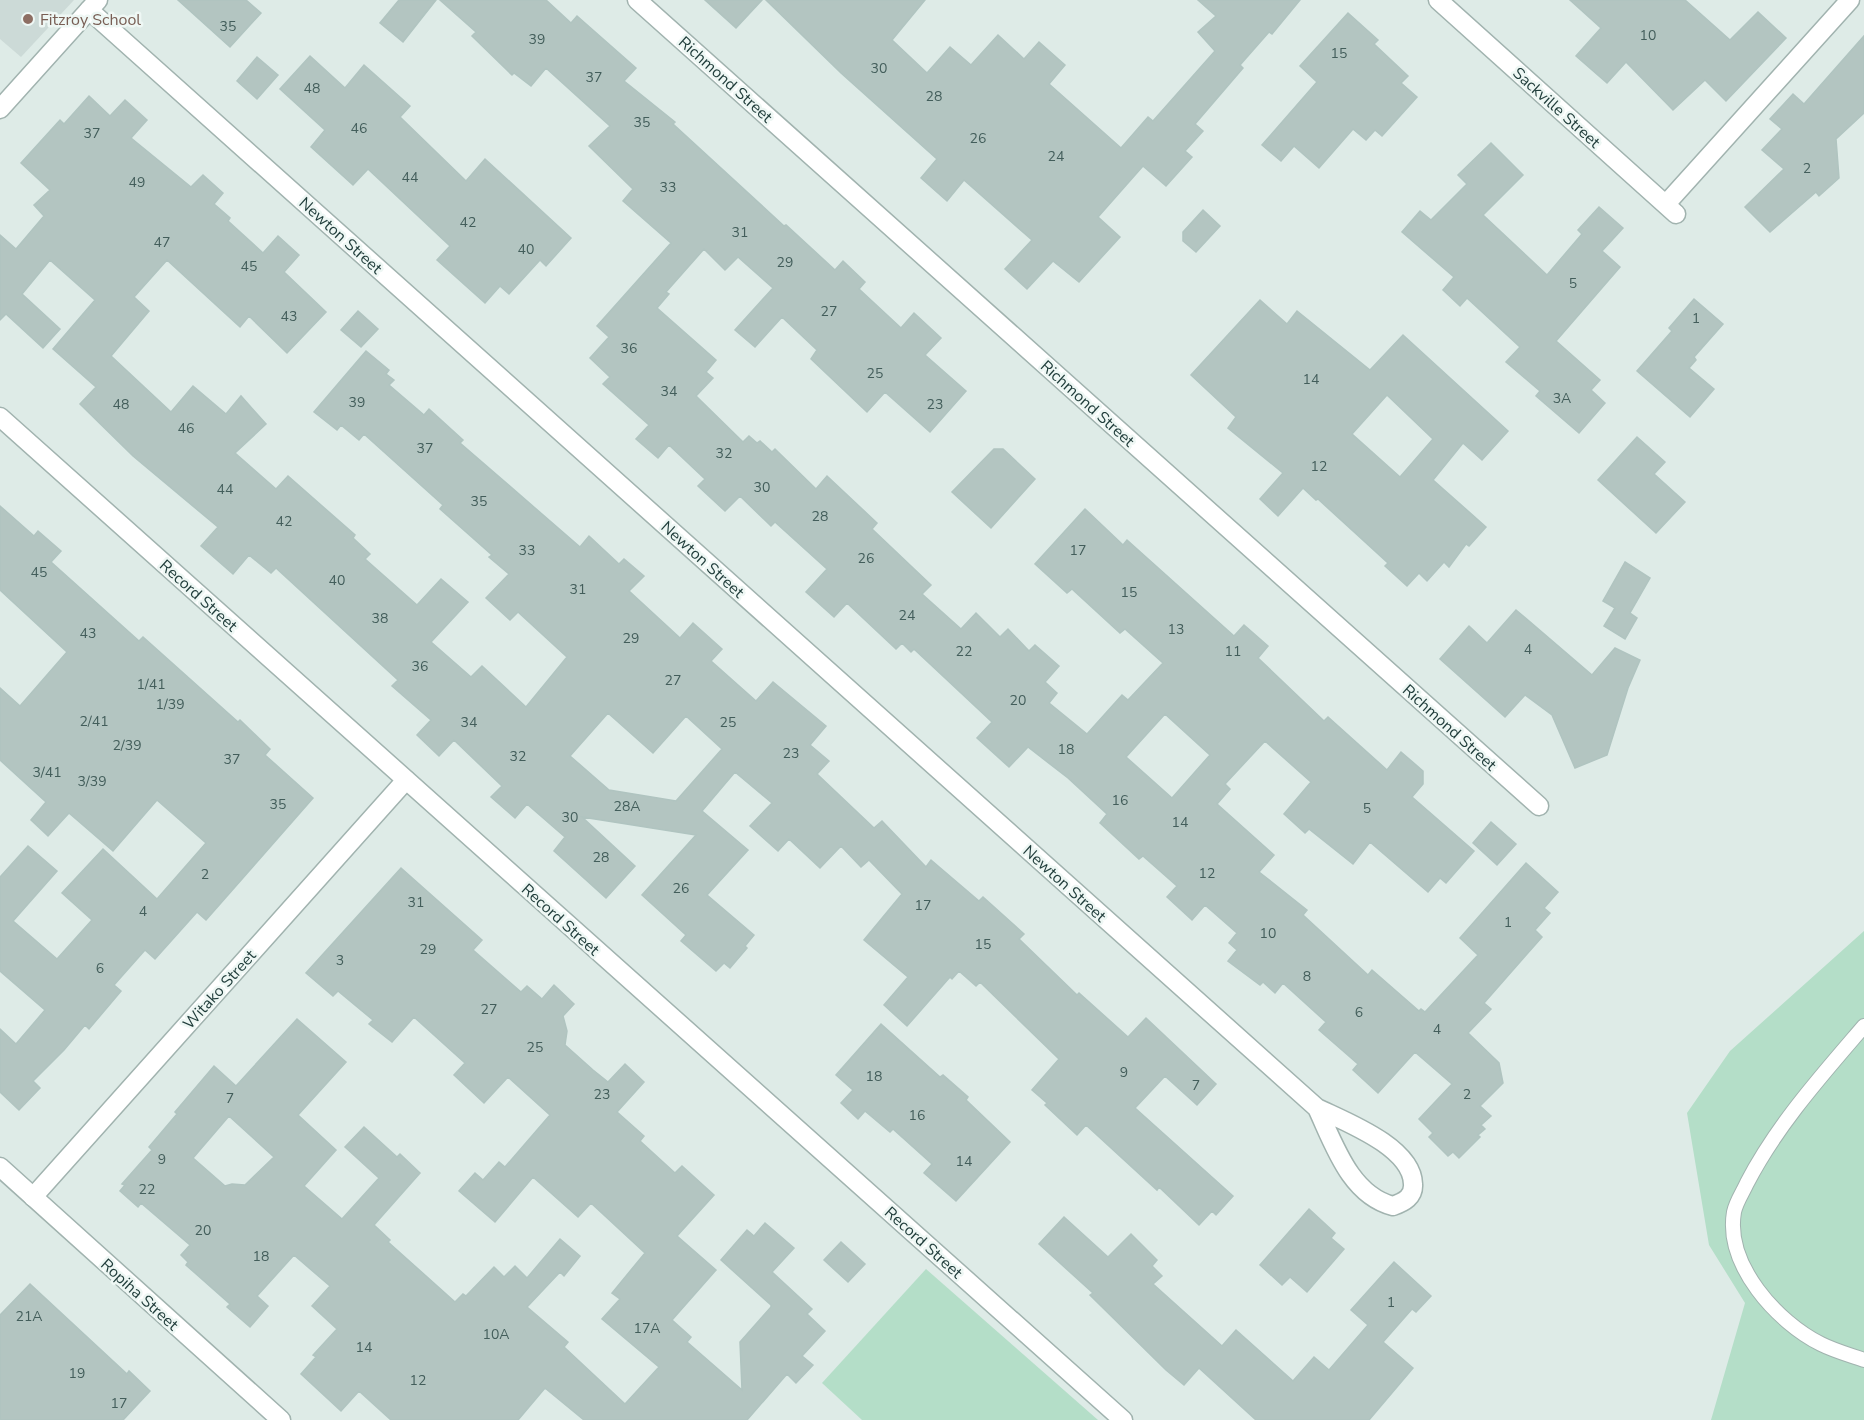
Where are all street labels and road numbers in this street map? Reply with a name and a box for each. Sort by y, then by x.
street label: Richmond Street [673,32,777,128]
street label: Sackville Street [1508,62,1605,153]
street label: Newton Street [294,192,387,279]
street label: Richmond Street [1035,356,1139,452]
street label: Newton Street [656,516,749,603]
street label: Record Street [155,555,242,637]
street label: Richmond Street [1397,680,1501,776]
street label: Newton Street [1018,840,1111,927]
street label: Record Street [517,879,604,961]
street label: Witako Street [178,945,262,1034]
street label: Record Street [880,1202,967,1284]
street label: Ropiha Street [96,1254,183,1336]

